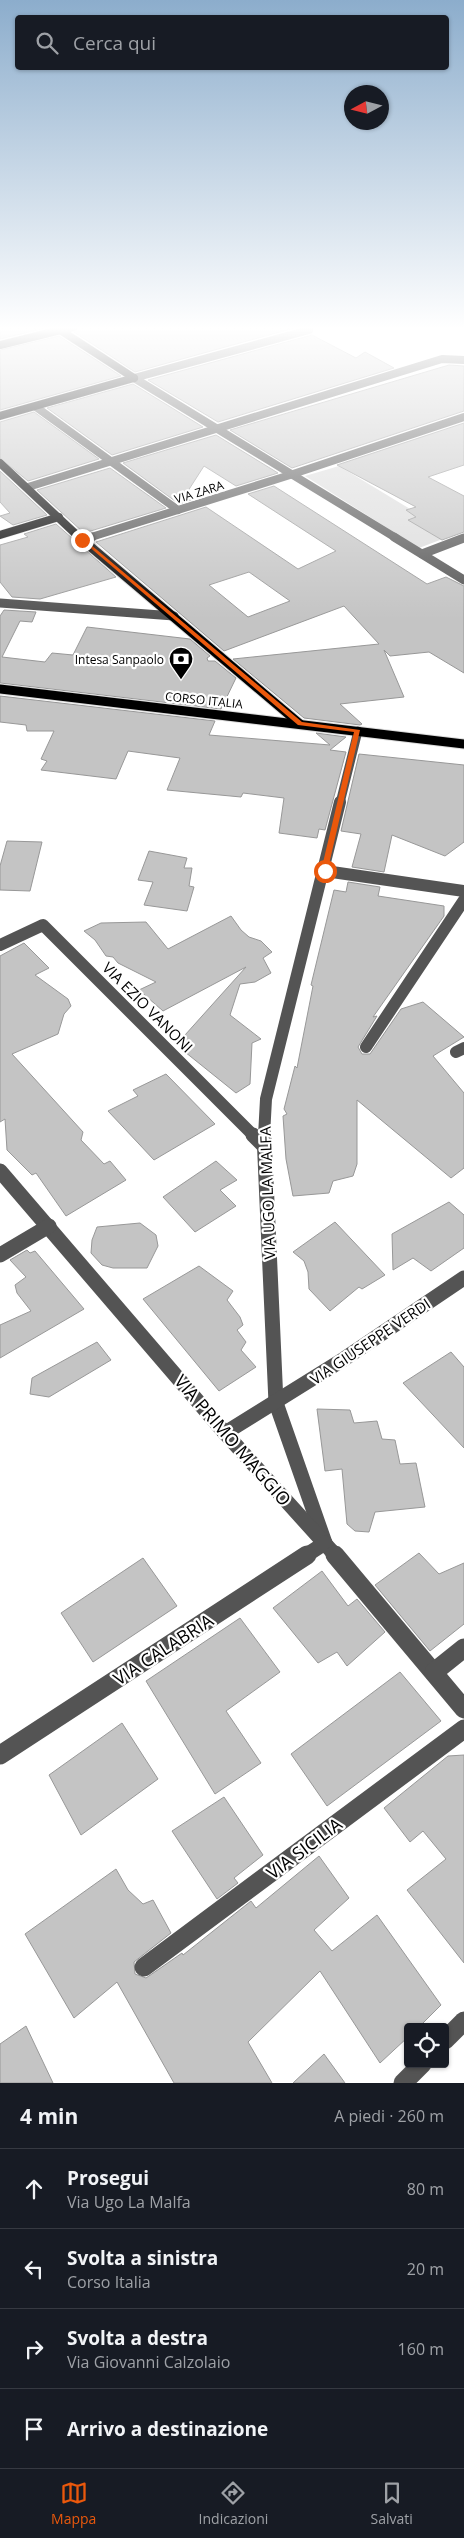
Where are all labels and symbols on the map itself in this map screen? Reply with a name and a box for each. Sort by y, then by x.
north arrow [344,85,389,130]
street label: VIA ZARA [172,476,226,508]
route end [71,529,94,552]
bank icon: Intesa Sanpaolo [168,646,194,680]
place label: Intesa Sanpaolo [75,651,164,668]
street label: CORSO ITALIA [164,687,244,713]
route start [314,860,337,883]
street label: VIA EZIO VANONI [98,957,198,1057]
street label: VIA UGO LA MALFA [255,1126,279,1260]
street label: VIA GIUSEPPE VERDI [306,1293,434,1389]
street label: VIA PRIMO MAGGIO [169,1369,297,1511]
street label: VIA CALABRIA [108,1607,218,1690]
street label: VIA SICILIA [261,1811,347,1884]

